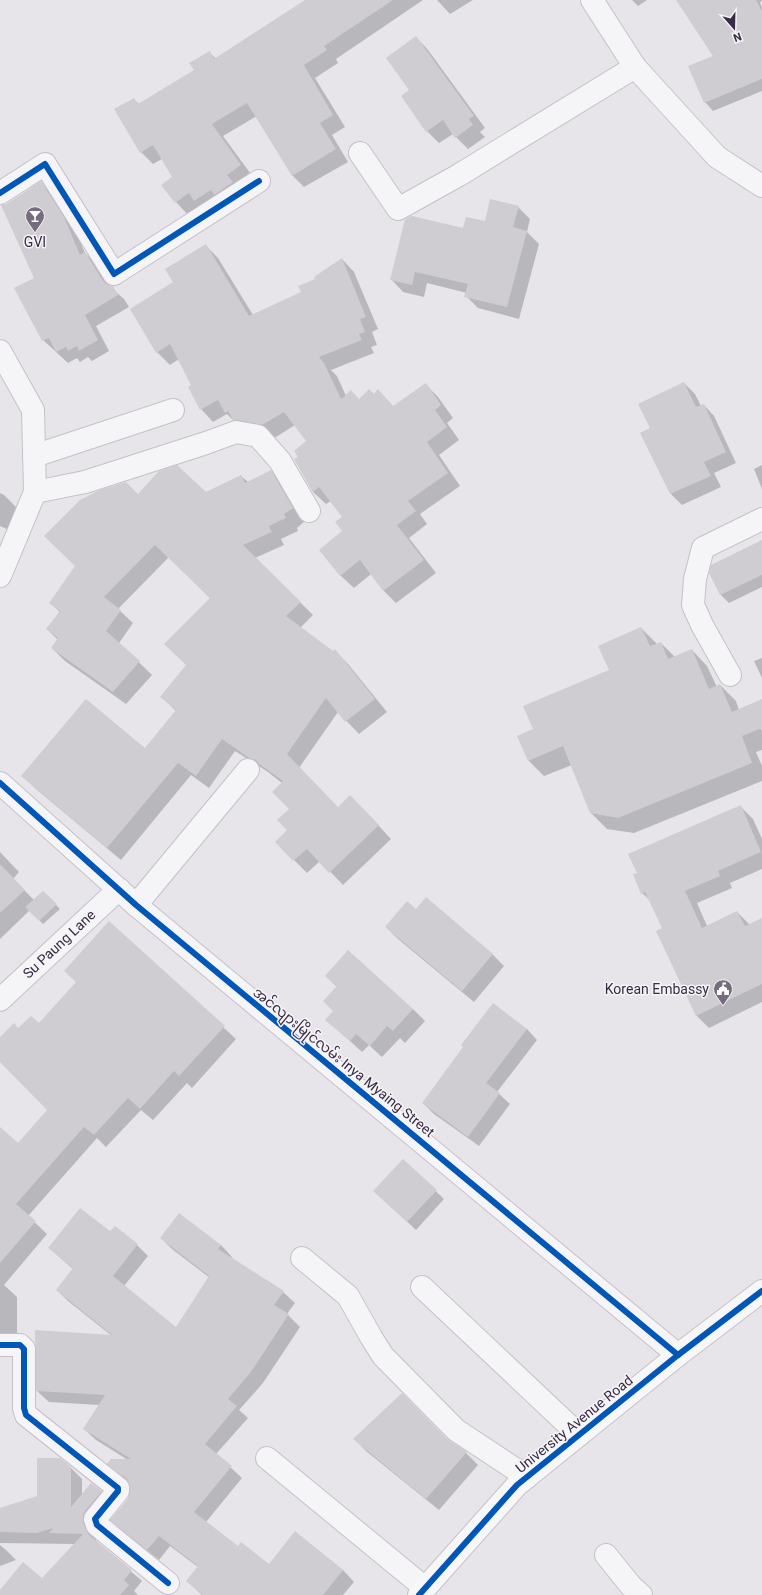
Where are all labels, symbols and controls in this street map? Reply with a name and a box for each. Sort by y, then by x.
north arrow [714,8,754,48]
text: N [731,29,743,44]
bar icon: GVI [24,205,46,233]
place label: GVI [24,234,46,250]
street label: Su Paung Lane [20,906,98,982]
public building icon: Korean Embassy [712,978,734,1006]
place label: Korean Embassy [605,981,709,997]
street label: အင်လျားမြိုင်လမ်း Inya Myaing Street [248,982,439,1143]
street label: University Avenue Road [512,1372,636,1476]

